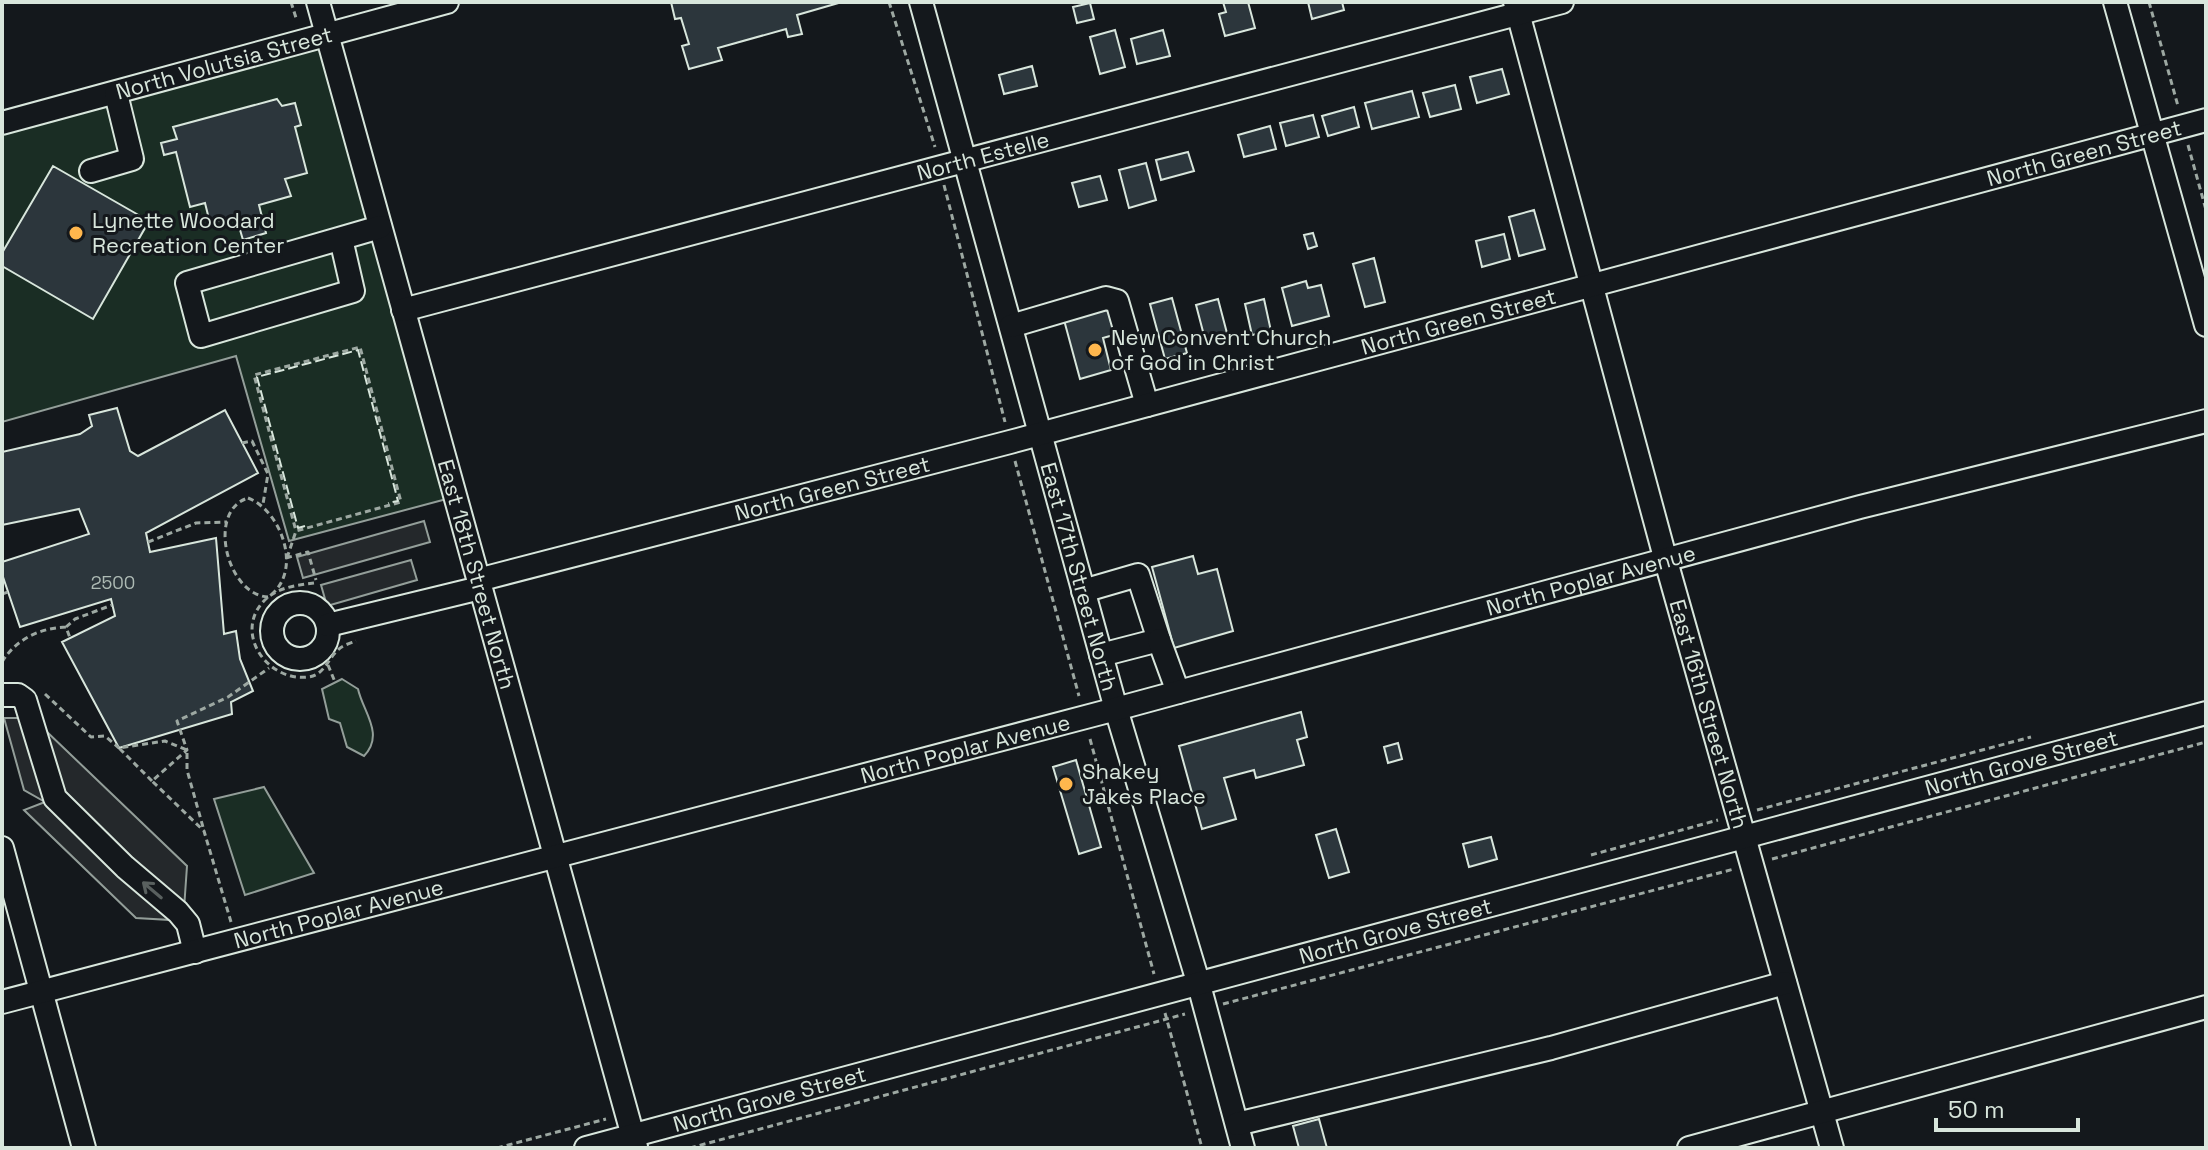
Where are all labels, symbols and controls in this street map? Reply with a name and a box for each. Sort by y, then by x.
street label: North Volutsia Street [112,20,335,105]
street label: North Green Street [1984,113,2185,192]
street label: North Estelle [914,125,1052,187]
place label: Lynette Woodard Recreation Center [92,206,285,259]
marker: Lynette Woodard Recreation Center [67,224,85,242]
street label: North Green Street [1358,282,1559,361]
place label: New Convent Church of God in Christ [1111,323,1331,376]
marker: New Convent Church of God in Christ [1086,341,1104,359]
street label: North Green Street [732,449,933,527]
street label: East 18th Street North [432,456,522,692]
street label: East 17th Street North [1035,459,1124,694]
street label: North Poplar Avenue [1483,538,1699,622]
house number: 2500 [91,571,135,594]
street label: East 16th Street North [1664,596,1755,832]
street label: North Poplar Avenue [857,708,1073,790]
street label: North Grove Street [1922,723,2121,802]
place label: Shakey Jakes Place [1082,757,1206,810]
marker: Shakey Jakes Place [1057,775,1075,793]
street label: North Poplar Avenue [231,872,447,954]
one-way arrow [142,881,163,899]
street label: North Grove Street [1296,891,1495,970]
street label: North Grove Street [670,1059,869,1138]
scale bar [1936,1082,2078,1132]
text: 50 m [1948,1094,2005,1125]

